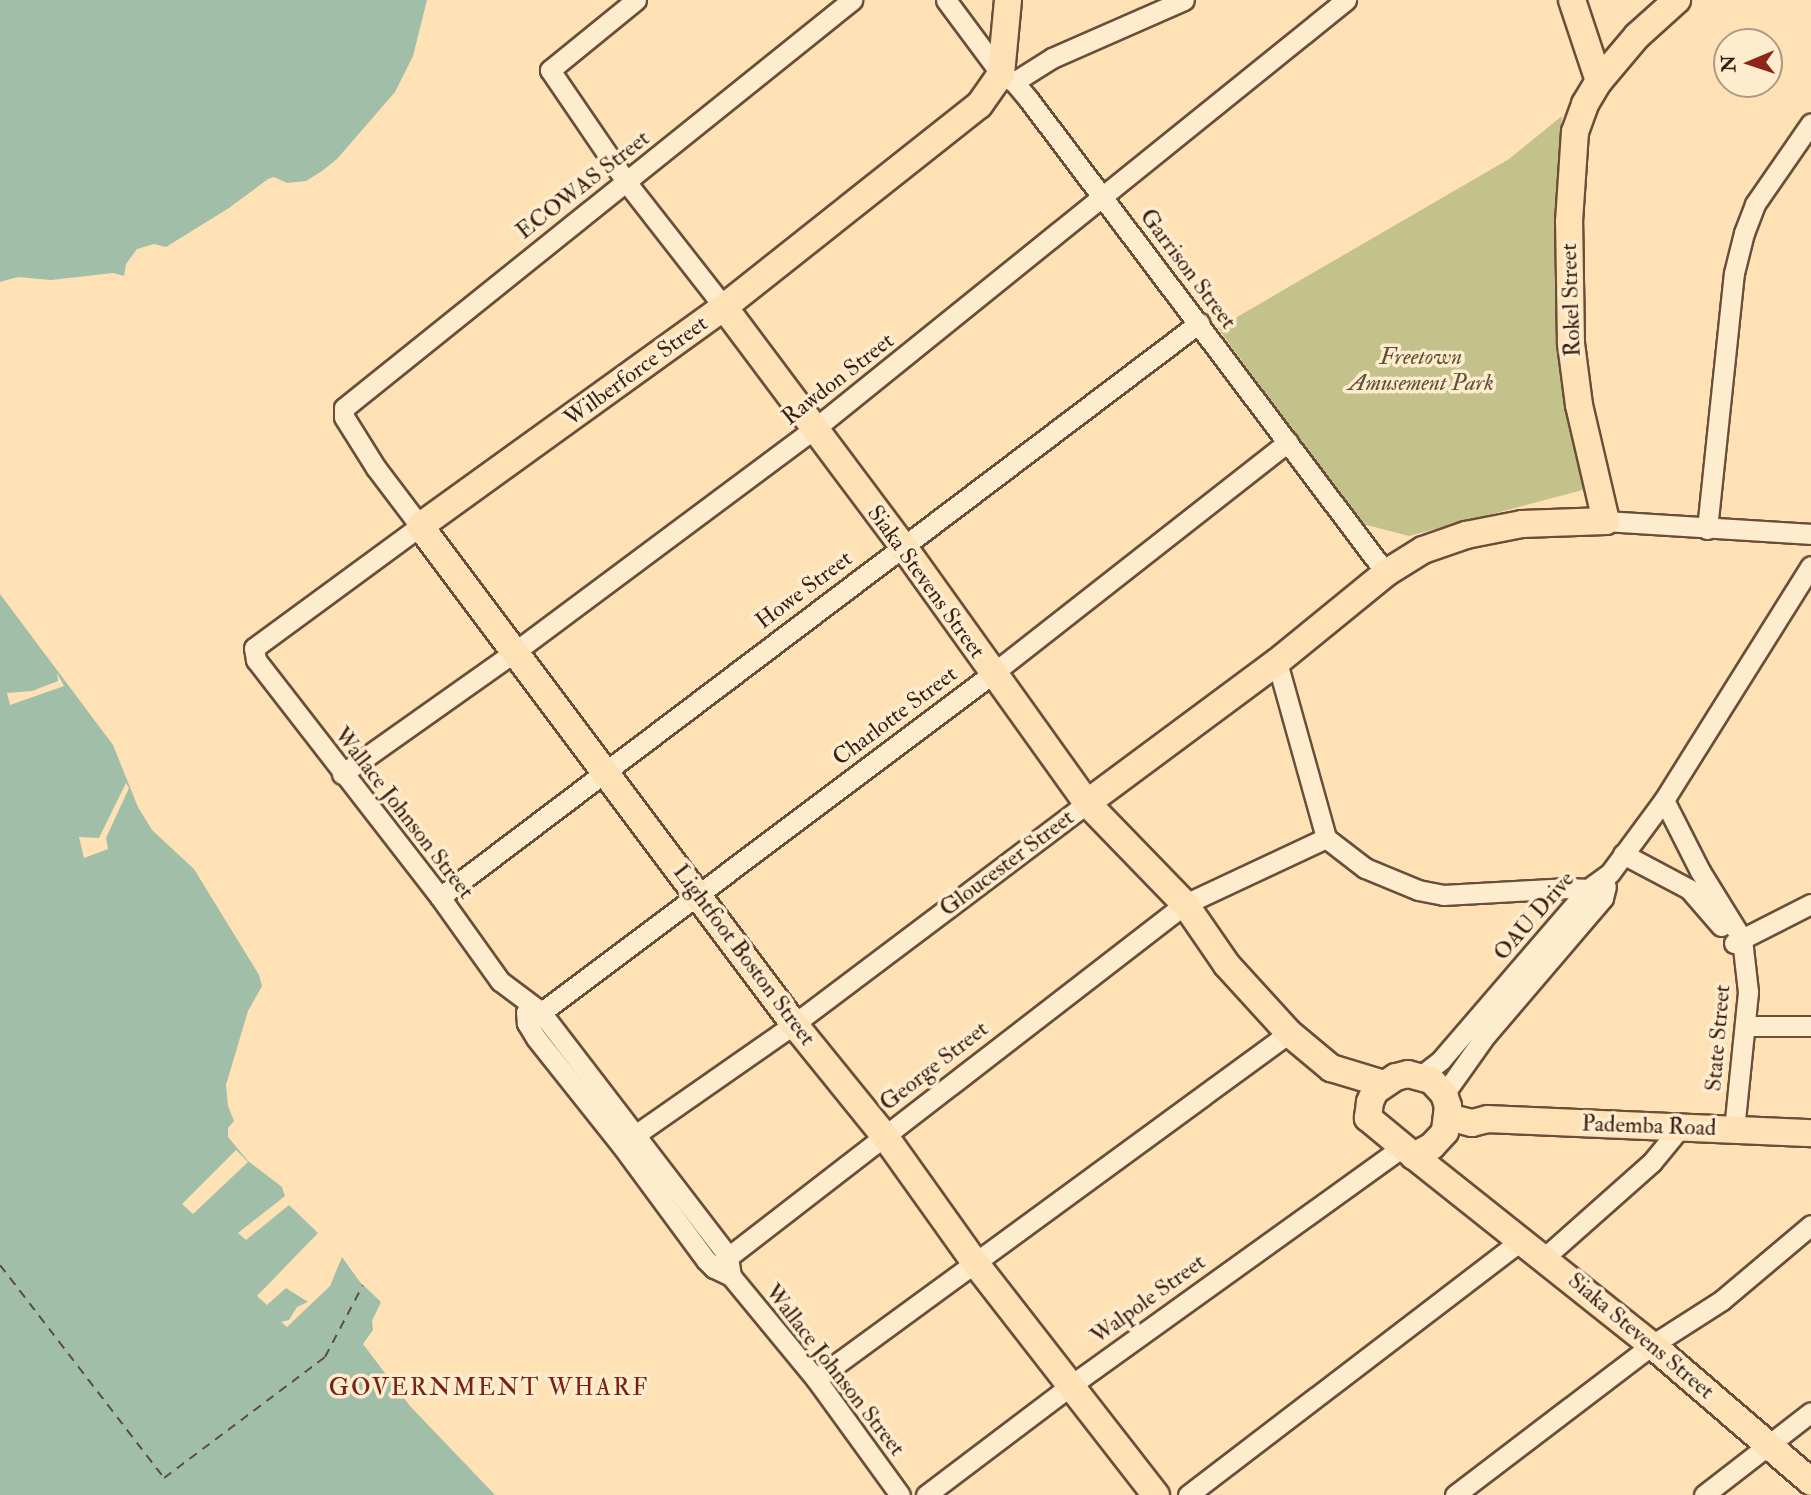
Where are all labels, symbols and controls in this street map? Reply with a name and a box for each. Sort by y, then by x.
north arrow [1713,28,1783,98]
text: N [1717,55,1741,73]
street label: ECOWAS Street [511,124,655,246]
street label: Garrison Street [1134,204,1242,334]
street label: Rokel Street [1555,243,1587,357]
street label: Wilberforce Street [559,310,713,432]
street label: Rawdon Street [777,327,899,431]
park label: Freetown Amusement Park [1348,343,1494,397]
street label: Siaka Stevens Street [861,500,991,664]
street label: Howe Street [750,545,858,635]
street label: Charlotte Street [827,660,963,772]
street label: Wallace Johnson Street [328,722,480,904]
street label: Gloucester Street [934,804,1080,922]
street label: Lightfoot Boston Street [667,859,821,1051]
street label: OAU Drive [1488,866,1580,966]
street label: State Street [1700,983,1736,1093]
street label: George Street [874,1015,994,1117]
street label: Pademba Road [1581,1110,1717,1142]
street label: Walpole Street [1085,1248,1211,1350]
street label: Siaka Stevens Street [1562,1267,1720,1405]
street label: Wallace Johnson Street [759,1279,911,1461]
district label: GOVERNMENT WHARF [331,1374,647,1402]

